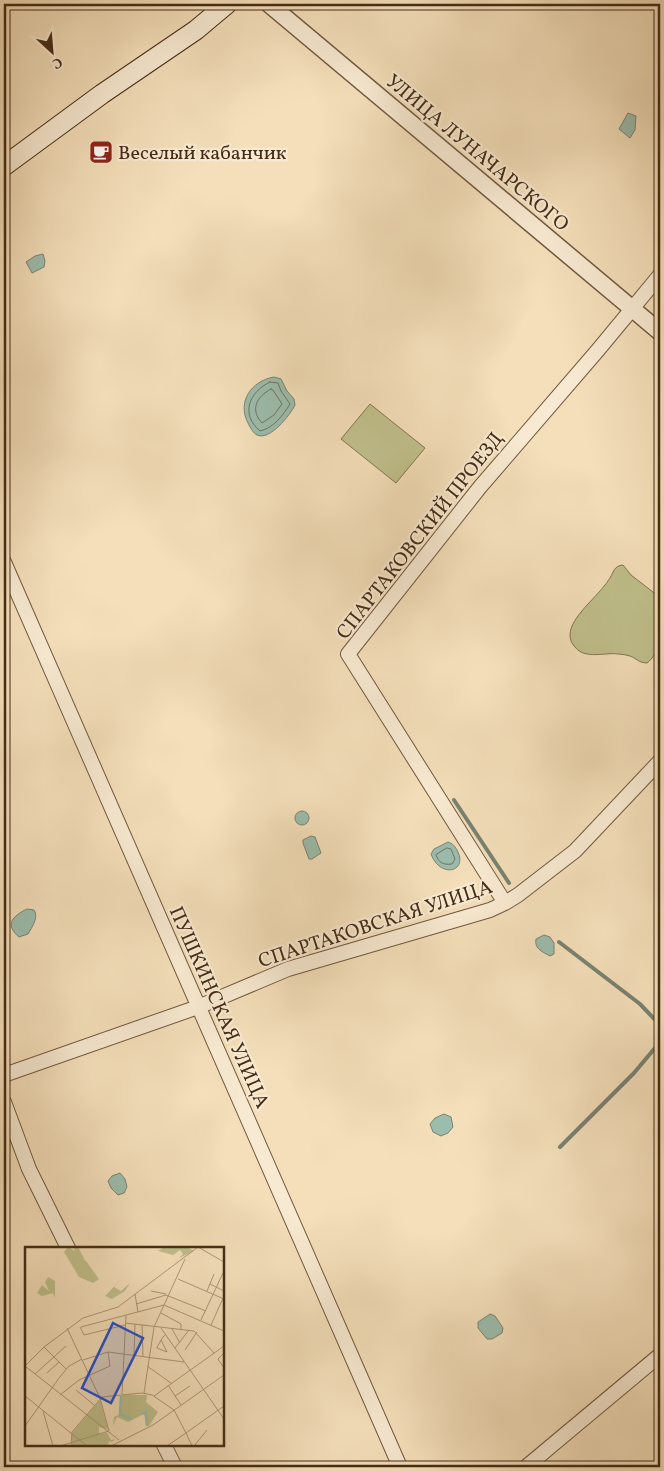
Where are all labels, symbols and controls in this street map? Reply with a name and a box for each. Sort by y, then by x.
north arrow [28,28,78,78]
text: С [49,52,65,73]
street label: УЛИЦА ЛУНАЧАРСКОГО [379,68,574,239]
cafe icon: Веселый кабанчик [88,139,114,165]
place label: Веселый кабанчик [118,140,287,168]
street label: СПАРТАКОВСКИЙ ПРОЕЗД [330,426,511,646]
street label: СПАРТАКОВСКАЯ УЛИЦА [255,874,496,976]
street label: ПУШКИНСКАЯ УЛИЦА [161,902,275,1113]
inset map [25,1247,224,1446]

